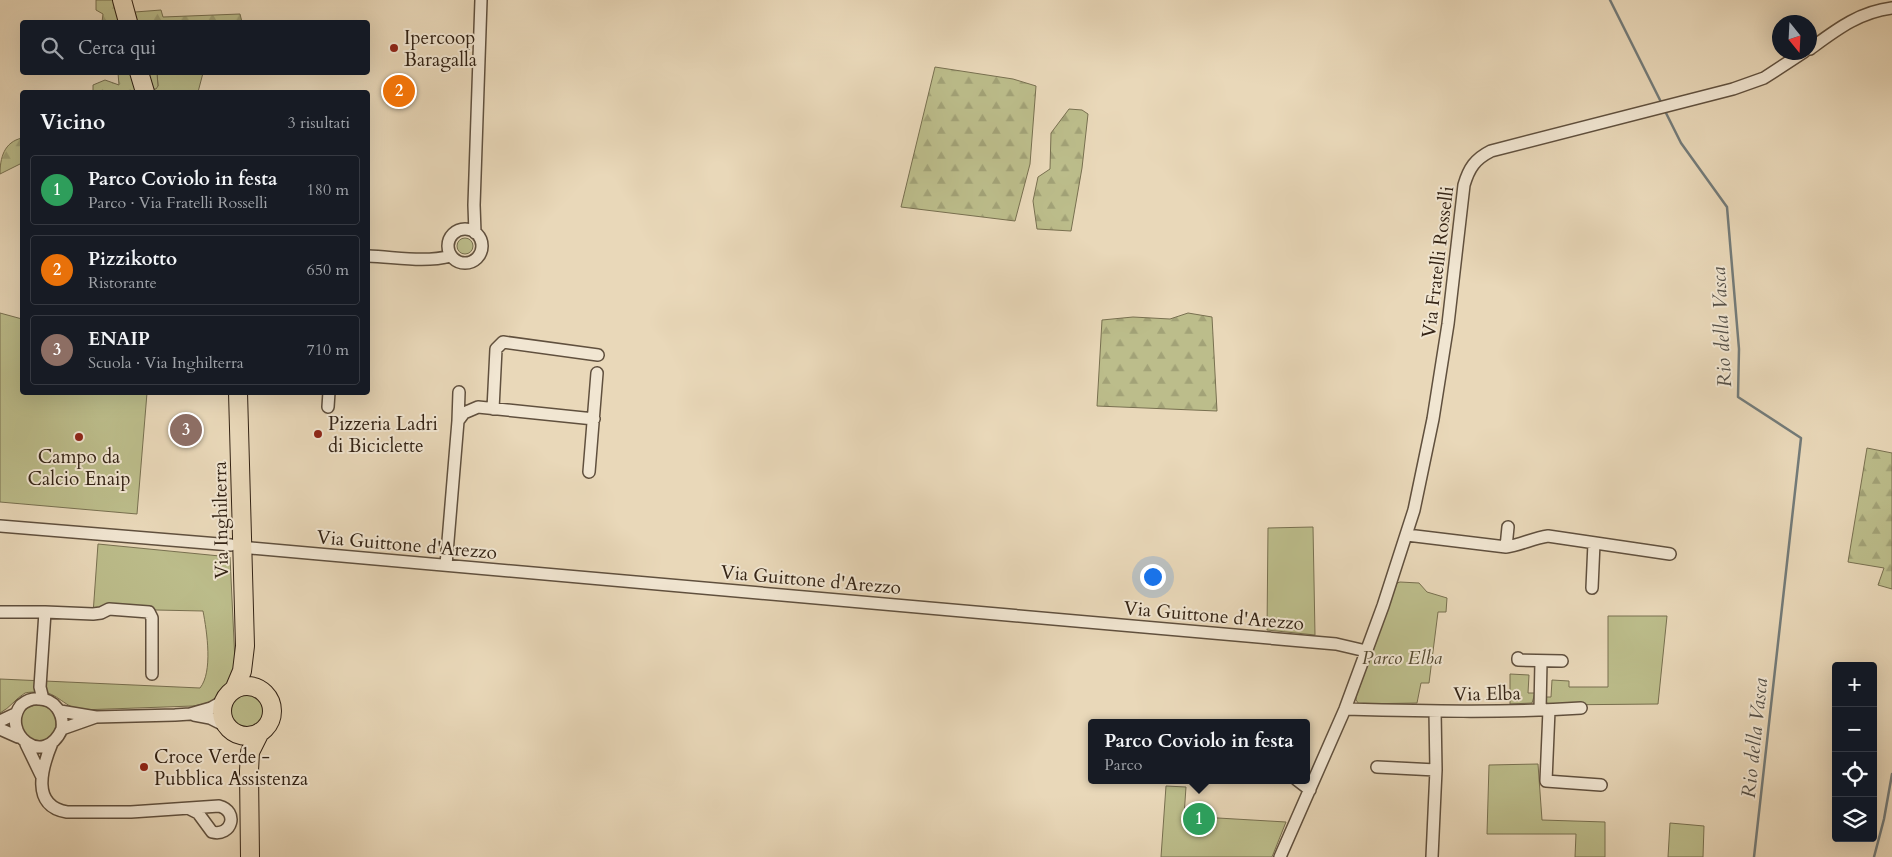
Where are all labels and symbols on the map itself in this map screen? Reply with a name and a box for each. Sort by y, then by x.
north arrow [1772,15,1817,60]
place label: Ipercoop Baragalla [404,25,477,73]
marker: Ipercoop Baragalla [388,42,400,54]
pin: 2 [383,72,415,110]
street label: Via Fratelli Rosselli [1416,185,1460,340]
water label: Rio della Vasca [1705,266,1738,388]
pin: 3 [170,411,202,449]
place label: Pizzeria Ladri di Biciclette [328,411,438,459]
marker: Pizzeria Ladri di Biciclette [312,428,324,440]
marker: Campo da Calcio Enaip [73,431,85,443]
place label: Campo da Calcio Enaip [27,444,131,492]
street label: Via Inghilterra [207,461,235,579]
street label: Via Guittone d'Arezzo [316,524,498,566]
street label: Via Guittone d'Arezzo [720,559,902,601]
your location [1140,564,1166,590]
street label: Via Guittone d'Arezzo [1123,595,1305,637]
park label: Parco Elba [1362,645,1443,671]
water label: Rio della Vasca [1735,676,1774,800]
street label: Via Elba [1453,680,1521,708]
place label: Croce Verde - Pubblica Assistenza [154,744,308,792]
marker: Croce Verde - Pubblica Assistenza [138,761,150,773]
pin: 1 [1183,800,1215,838]

